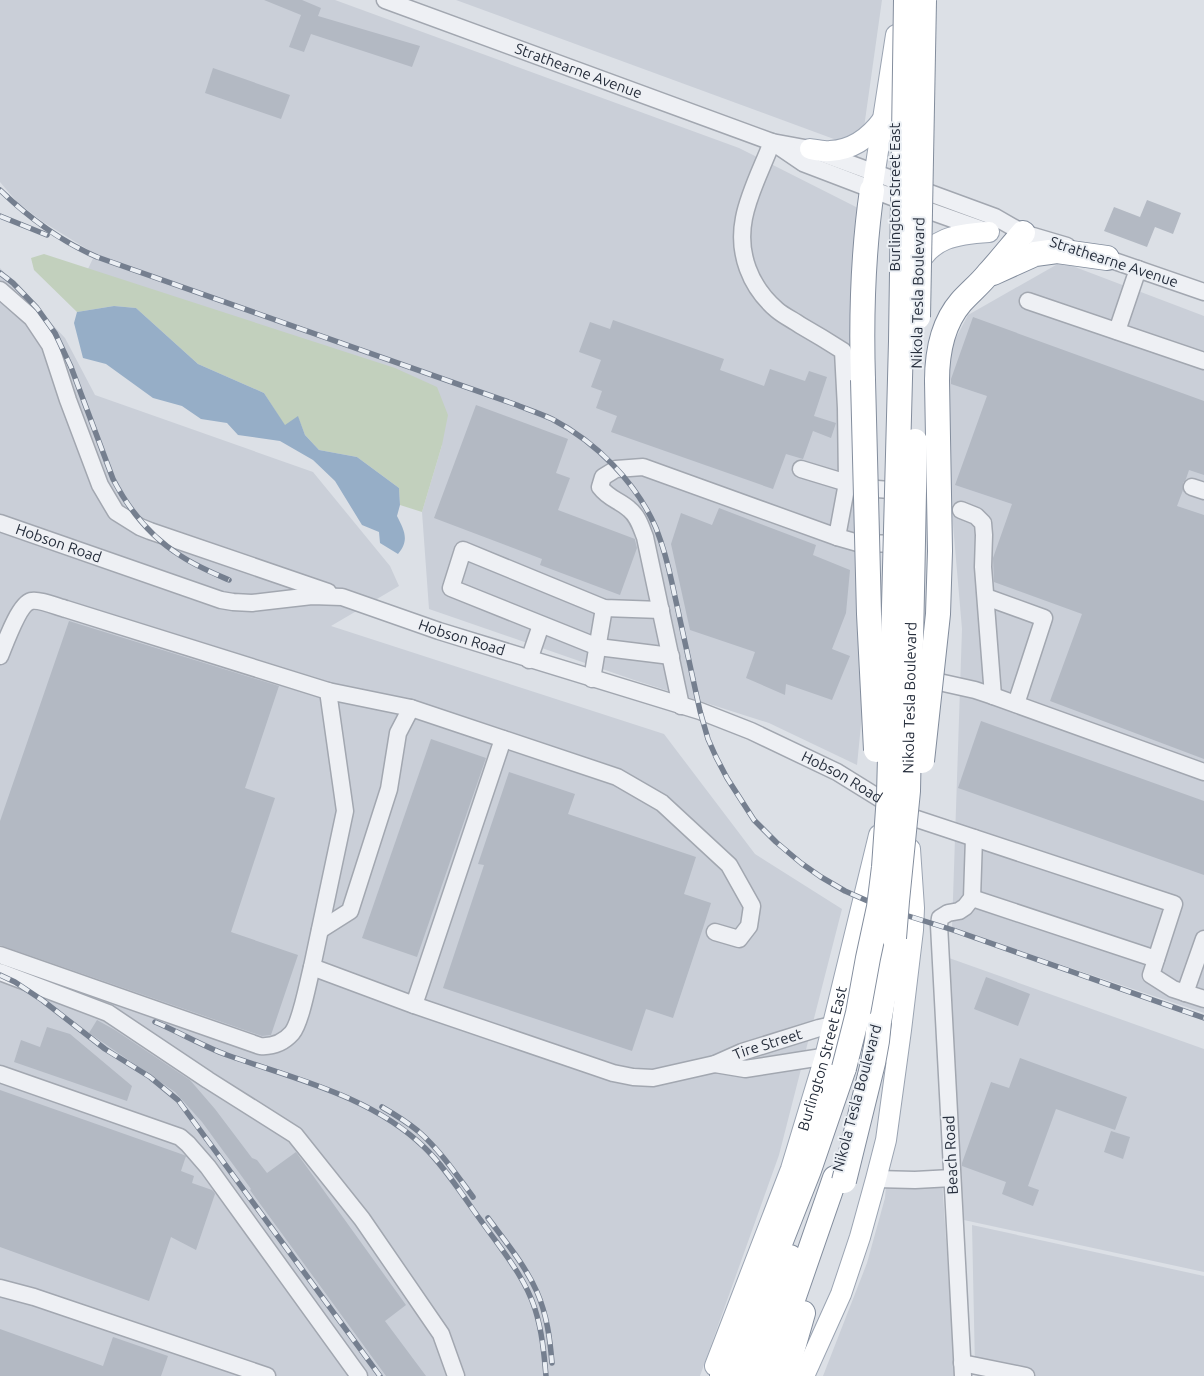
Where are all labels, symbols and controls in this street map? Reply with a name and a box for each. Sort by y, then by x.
street label: Strathearne Avenue [513,39,644,102]
street label: Burlington Street East [886,122,903,272]
street label: Nikola Tesla Boulevard [908,217,927,369]
street label: Strathearne Avenue [1048,233,1181,290]
street label: Hobson Road [13,520,104,566]
street label: Hobson Road [416,615,507,659]
street label: Nikola Tesla Boulevard [899,622,919,774]
street label: Hobson Road [799,747,886,806]
street label: Burlington Street East [794,984,850,1133]
street label: Nikola Tesla Boulevard [829,1022,884,1173]
street label: Tire Street [730,1025,804,1063]
street label: Beach Road [940,1115,961,1195]

